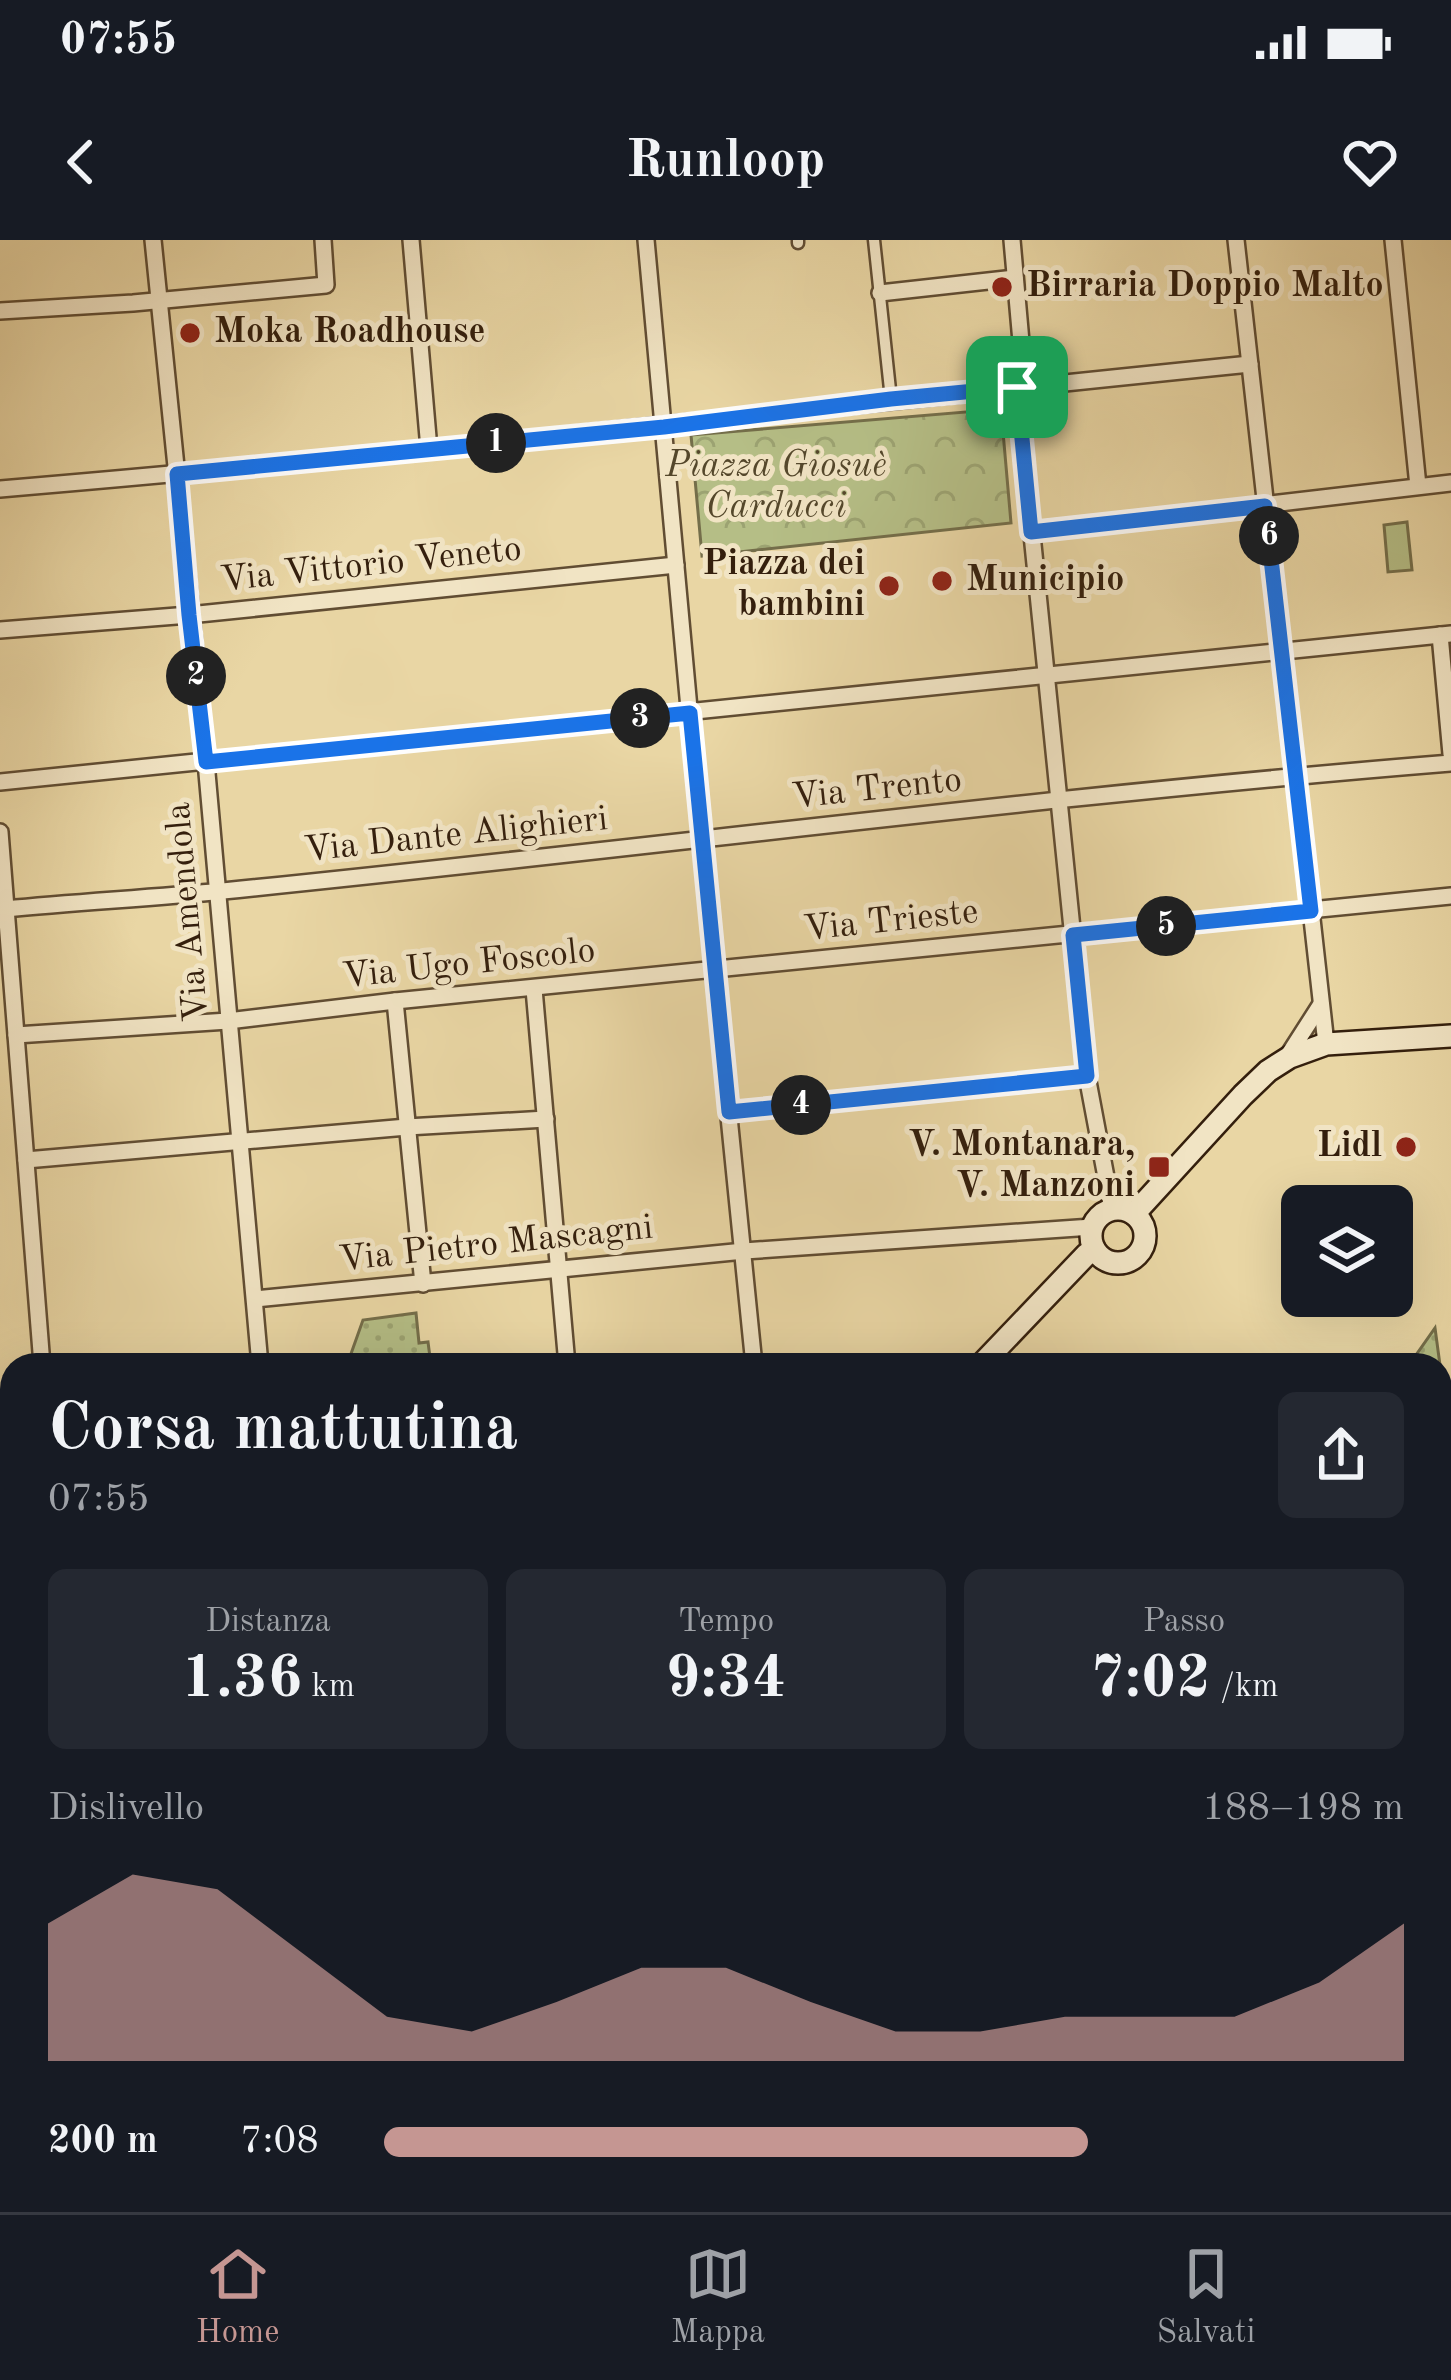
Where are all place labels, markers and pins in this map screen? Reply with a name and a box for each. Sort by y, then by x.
place label: Birraria Doppio Malto [1026,269,1384,305]
marker: Birraria Doppio Malto [989,274,1015,300]
place label: Moka Roadhouse [214,315,485,351]
marker: Moka Roadhouse [177,320,203,346]
pin [966,336,1068,438]
pin: 1 [466,413,526,473]
pin: 6 [1239,506,1299,566]
place label: Piazza dei bambini [702,547,865,624]
place label: Municipio [966,563,1124,599]
marker: Municipio [929,568,955,594]
marker: Piazza dei bambini [876,573,902,599]
pin: 2 [166,646,226,706]
pin: 3 [610,688,670,748]
pin: 5 [1136,896,1196,956]
pin: 4 [771,1075,831,1135]
place label: V. Montanara, V. Manzoni [908,1128,1135,1205]
place label: Lidl [1317,1129,1382,1165]
marker: Lidl [1393,1134,1419,1160]
marker: V. Montanara, V. Manzoni [1146,1154,1172,1180]

